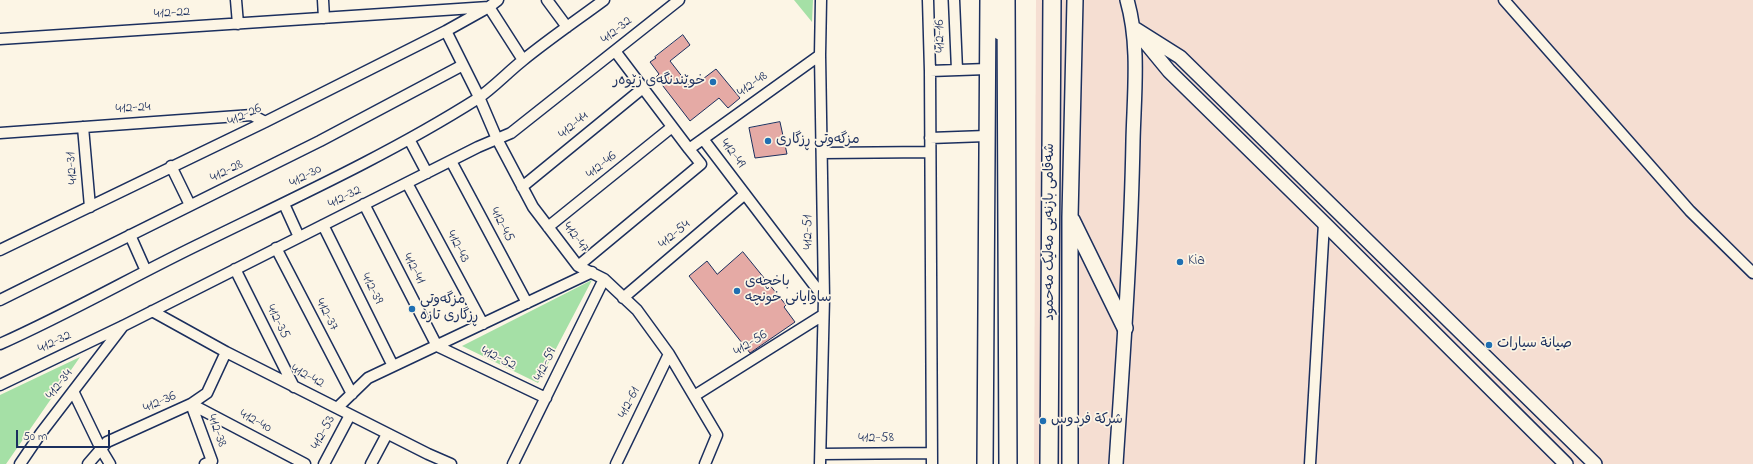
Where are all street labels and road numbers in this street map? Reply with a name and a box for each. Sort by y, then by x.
street label: 412-22 [153,4,191,24]
street label: 412-32 [598,13,636,49]
street label: 412-16 [932,19,950,53]
street label: 412-48 [735,68,771,102]
street label: 412-24 [115,99,151,119]
street label: 412-26 [225,101,265,131]
street label: 412-44 [556,109,592,143]
street label: 412-49 [716,136,748,172]
street label: شەقامی بازنەیی مەلیک مەحمود [1043,143,1059,321]
street label: 412-46 [583,149,621,183]
street label: 412-31 [63,151,83,185]
street label: 412-28 [208,157,246,187]
street label: 412-30 [287,162,325,192]
street label: 412-32 [326,183,364,213]
street label: 412-45 [485,205,517,245]
street label: 412-51 [800,214,818,250]
street label: 412-54 [656,217,694,253]
street label: 412-47 [558,219,592,257]
street label: 412-43 [442,228,472,266]
street label: 412-41 [398,251,428,287]
street label: 412-39 [356,271,386,307]
street label: 412-37 [311,296,341,334]
street label: 412-35 [261,302,293,342]
street label: 412-56 [731,327,771,361]
street label: 412-32 [36,328,74,358]
street label: 412-52 [478,343,518,375]
street label: 412-59 [531,346,561,384]
street label: 412-42 [288,362,326,392]
street label: 412-34 [43,366,77,404]
street label: 412-61 [615,384,645,422]
street label: 412-36 [141,388,179,418]
street label: 412-40 [236,407,274,437]
street label: 412-38 [202,412,230,450]
street label: 412-53 [308,413,340,453]
street label: 412-58 [858,430,894,448]

